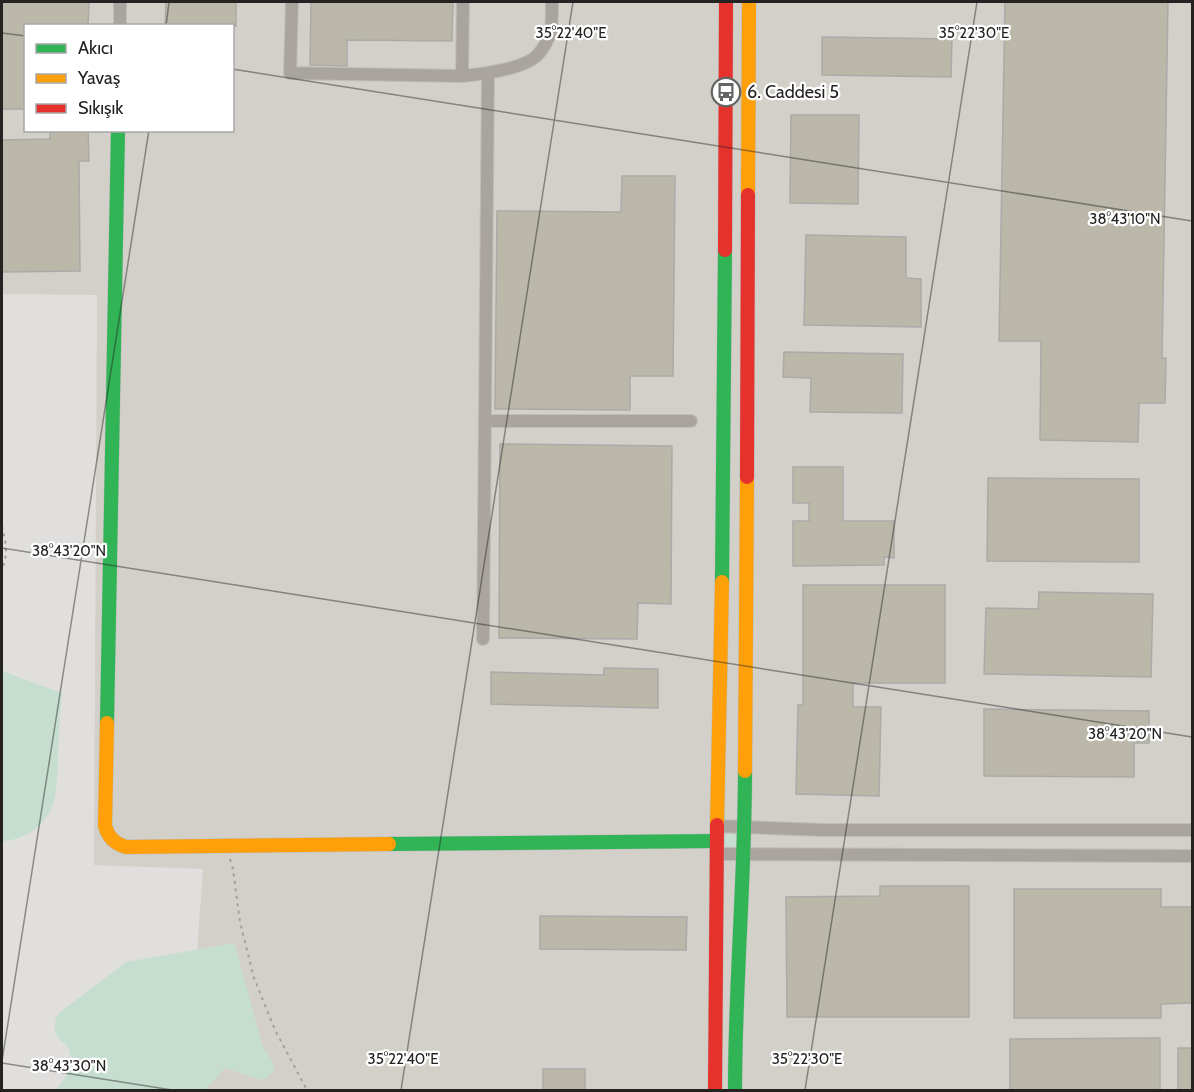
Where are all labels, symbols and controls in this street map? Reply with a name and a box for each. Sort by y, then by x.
legend [24,24,234,132]
text: 35°22'40"E [536,24,606,42]
text: 35°22'30"E [939,24,1009,42]
text: Akıcı [78,37,113,59]
text: Yavaş [77,67,120,89]
bus stop icon: 6. Caddesi 5 [710,76,742,108]
place label: 6. Caddesi 5 [747,81,839,103]
text: Sıkışık [78,97,124,119]
text: 38°43'10"N [1089,210,1161,228]
text: 38°43'20"N [32,542,106,560]
text: 38°43'20"N [1088,725,1162,743]
text: 35°22'40"E [368,1050,438,1068]
text: 35°22'30"E [772,1050,842,1068]
text: 38°43'30"N [32,1057,106,1075]

